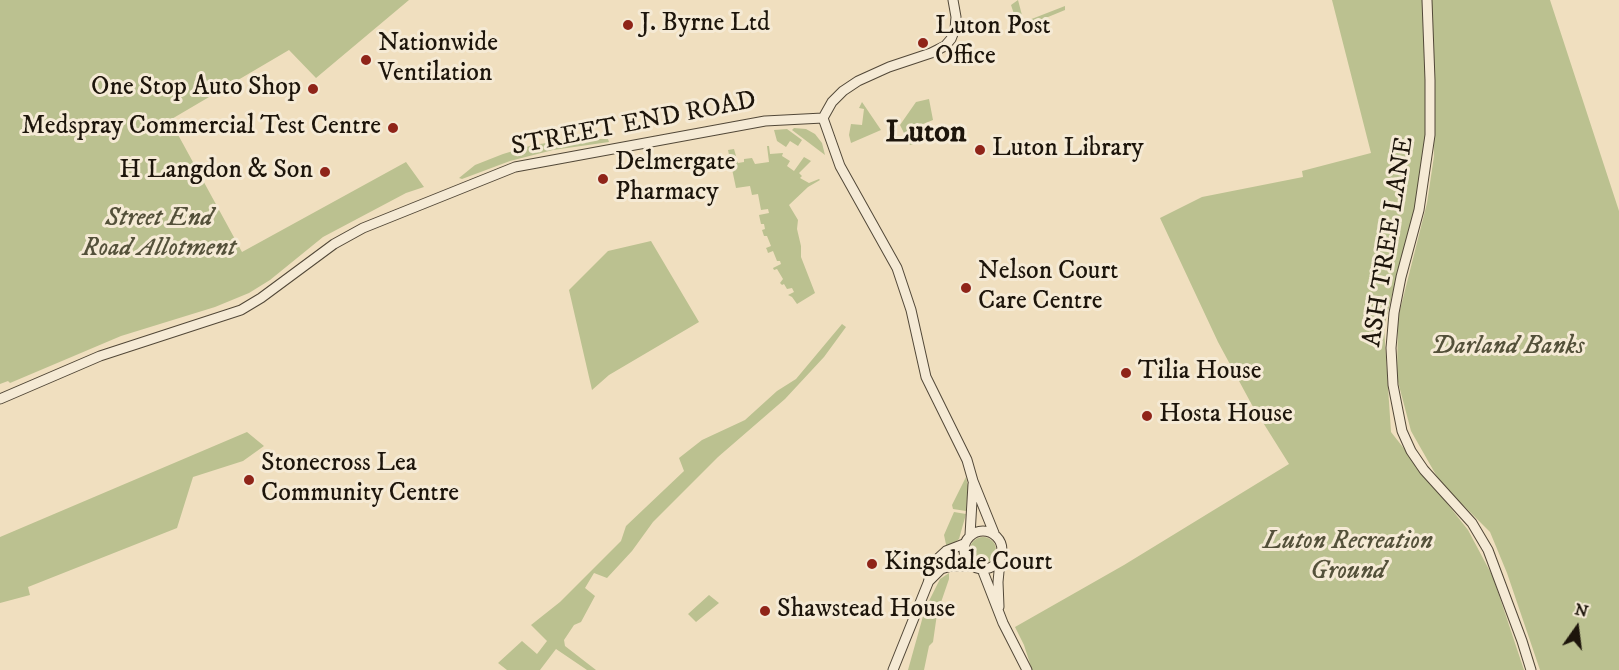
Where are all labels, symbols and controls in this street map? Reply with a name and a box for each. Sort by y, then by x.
place label: J. Byrne Ltd [640,9,770,41]
place label: Luton Post Office [935,12,1051,74]
marker: J. Byrne Ltd [621,18,635,32]
place label: Nationwide Ventilation [378,29,498,90]
marker: Luton Post Office [916,36,930,50]
marker: Nationwide Ventilation [359,53,373,67]
place label: One Stop Auto Shop [91,73,301,105]
marker: One Stop Auto Shop [306,82,320,96]
street label: STREET END ROAD [509,86,759,164]
place label: Medspray Commercial Test Centre [21,112,381,144]
district label: Luton [885,115,967,153]
marker: Medspray Commercial Test Centre [386,121,400,135]
place label: Luton Library [992,134,1144,166]
street label: ASH TREE LANE [1358,135,1422,349]
marker: Luton Library [973,143,987,157]
place label: Delmergate Pharmacy [615,148,736,210]
place label: H Langdon & Son [119,156,313,188]
marker: H Langdon & Son [318,165,332,179]
marker: Delmergate Pharmacy [596,172,610,186]
park label: Street End Road Allotment [82,204,236,266]
place label: Nelson Court Care Centre [978,257,1118,318]
marker: Nelson Court Care Centre [959,281,973,295]
park label: Darland Banks [1432,332,1584,364]
place label: Tilia House [1138,357,1261,389]
marker: Tilia House [1119,366,1133,380]
place label: Hosta House [1159,400,1293,432]
marker: Hosta House [1140,409,1154,423]
place label: Stonecross Lea Community Centre [261,449,459,510]
marker: Stonecross Lea Community Centre [242,473,256,487]
park label: Luton Recreation Ground [1263,527,1433,588]
place label: Kingsdale Court [884,548,1052,580]
marker: Kingsdale Court [865,557,879,571]
place label: Shawstead House [777,595,955,627]
north arrow [1547,598,1607,658]
text: N [1573,599,1590,622]
marker: Shawstead House [758,604,772,618]

